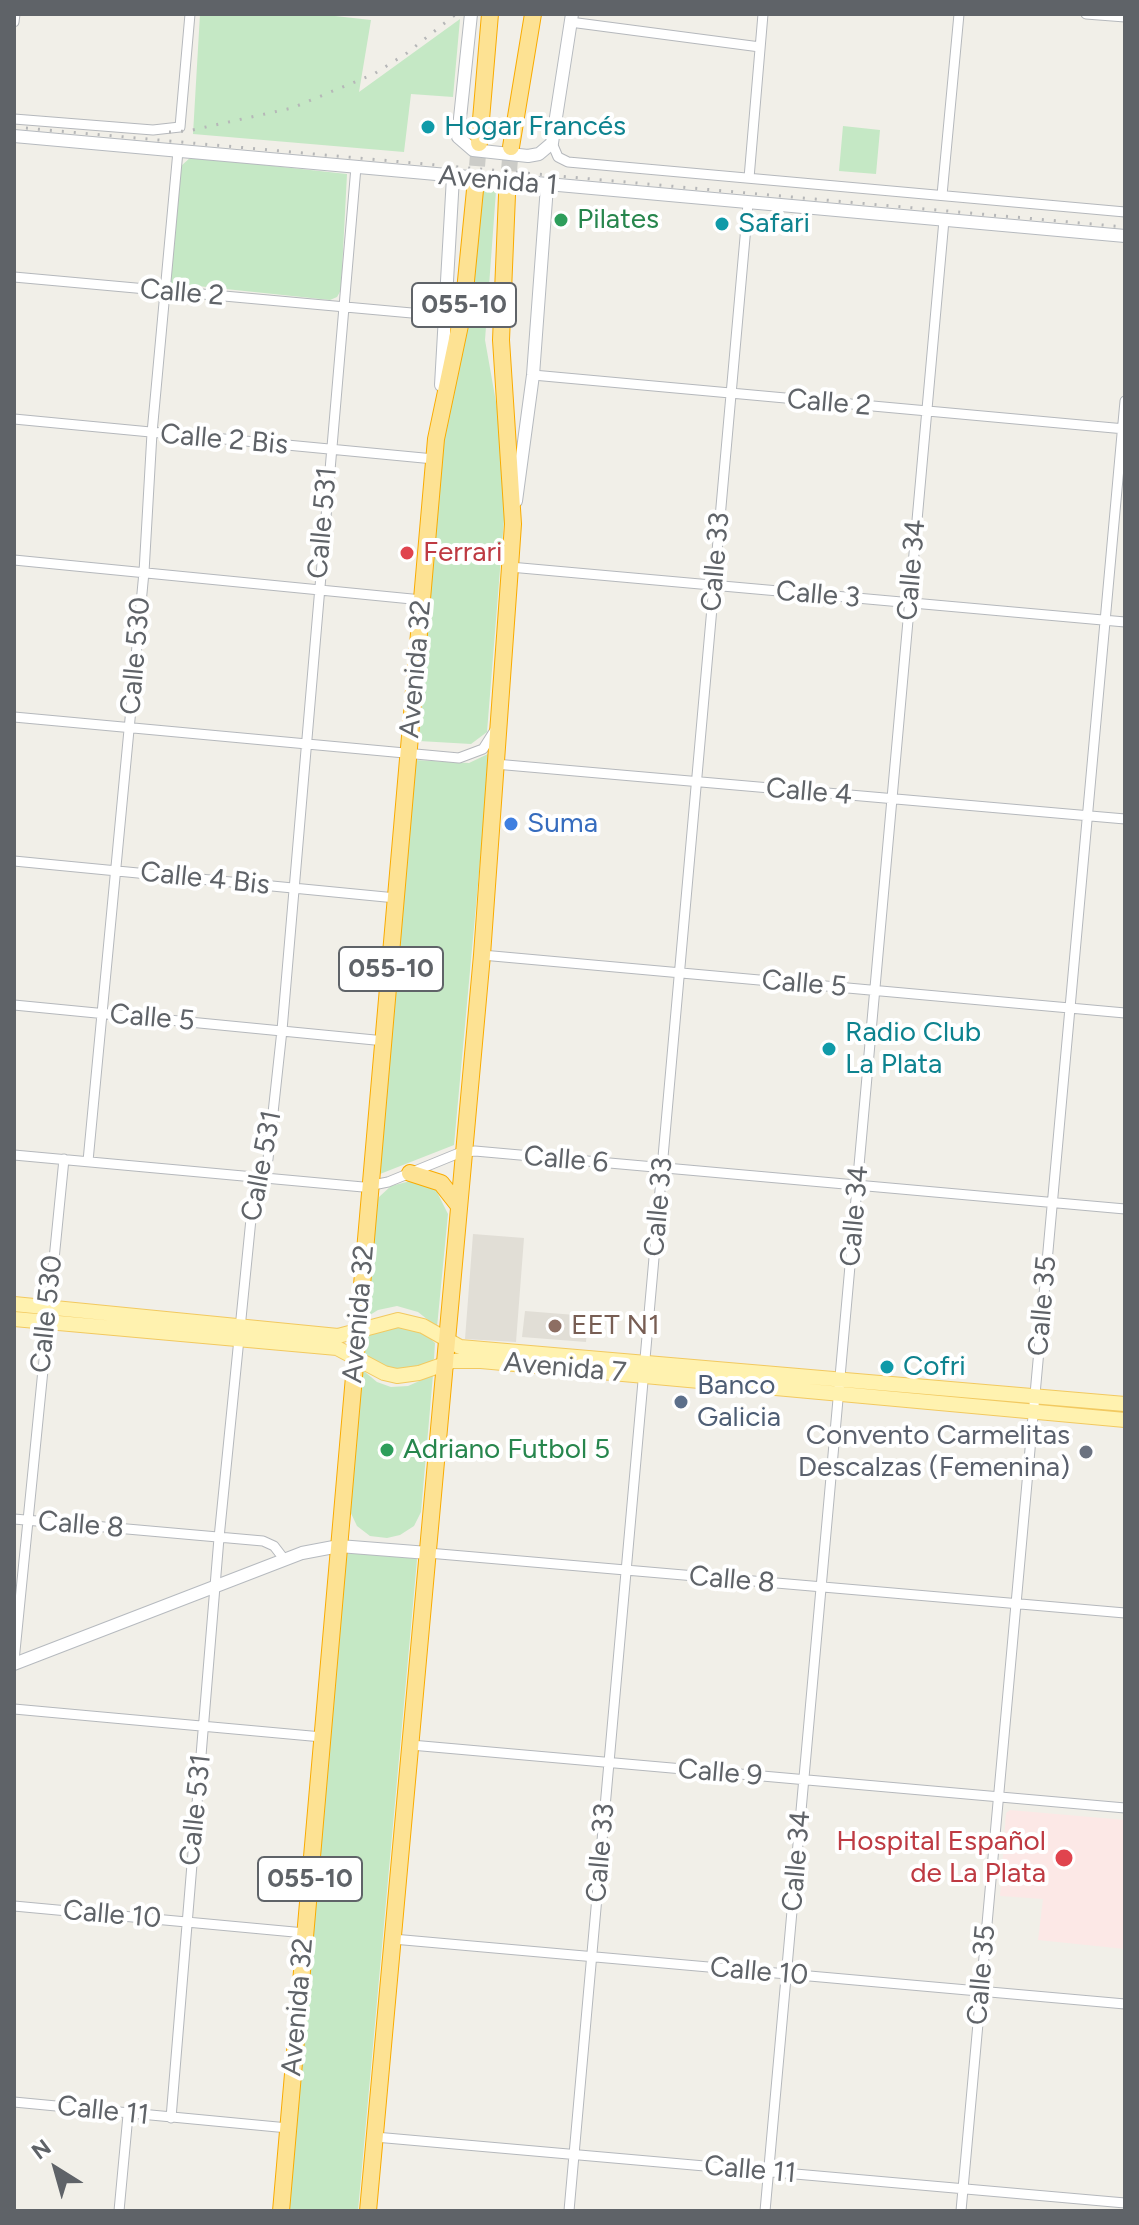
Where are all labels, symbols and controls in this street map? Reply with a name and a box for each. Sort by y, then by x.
place label: Hogar Francés [444,110,626,144]
marker: Hogar Francés [419,118,437,136]
street label: Avenida 1 [437,159,559,203]
place label: Pilates [577,203,659,237]
place label: Safari [738,207,810,241]
marker: Pilates [552,211,570,229]
marker: Safari [713,215,731,233]
street label: Calle 2 [138,273,226,313]
road number: 055-10 [412,283,516,327]
street label: Calle 2 [785,383,873,423]
street label: Calle 2 Bis [159,418,289,462]
street label: Calle 531 [301,466,345,580]
street label: Calle 33 [695,511,737,613]
street label: Calle 34 [891,518,933,622]
place label: Ferrari [423,536,502,570]
marker: Ferrari [398,544,416,562]
street label: Calle 3 [775,575,861,615]
street label: Calle 530 [114,596,158,716]
street label: Avenida 32 [393,598,439,740]
street label: Calle 4 [765,771,853,813]
place label: Suma [527,807,598,841]
marker: Suma [502,815,520,833]
street label: Calle 4 Bis [139,856,271,902]
road number: 055-10 [339,947,443,991]
street label: Calle 5 [760,964,848,1004]
street label: Calle 5 [108,998,196,1038]
place label: Radio Club La Plata [845,1016,981,1082]
marker: Radio Club La Plata [820,1040,838,1058]
street label: Calle 531 [235,1108,289,1224]
street label: Calle 6 [522,1140,610,1180]
street label: Calle 33 [638,1156,680,1258]
street label: Calle 34 [834,1164,876,1268]
street label: Avenida 32 [336,1243,382,1385]
street label: Calle 530 [24,1253,70,1375]
street label: Calle 35 [1022,1255,1064,1357]
place label: EET N1 [571,1309,660,1343]
marker: EET N1 [546,1317,564,1335]
street label: Avenida 7 [502,1346,628,1390]
place label: Cofri [903,1350,966,1384]
marker: Cofri [878,1358,896,1376]
place label: Banco Galicia [697,1369,781,1435]
marker: Banco Galicia [672,1393,690,1411]
place label: Convento Carmelitas Descalzas (Femenina) [798,1419,1070,1485]
place label: Adriano Futbol 5 [403,1433,610,1467]
marker: Adriano Futbol 5 [378,1441,396,1459]
marker: Convento Carmelitas Descalzas (Femenina) [1077,1443,1095,1461]
street label: Calle 8 [37,1505,125,1545]
street label: Calle 8 [688,1560,776,1600]
street label: Calle 531 [173,1753,219,1867]
street label: Calle 9 [676,1753,764,1793]
street label: Calle 33 [580,1802,622,1904]
street label: Calle 34 [776,1809,818,1913]
place label: Hospital Español de La Plata [836,1825,1046,1891]
marker: Hospital Español de La Plata [1053,1847,1075,1869]
road number: 055-10 [258,1857,362,1901]
street label: Calle 10 [61,1894,163,1936]
street label: Calle 35 [961,1924,1003,2026]
street label: Avenida 32 [275,1936,321,2078]
street label: Calle 10 [708,1951,810,1993]
street label: Calle 11 [55,2089,151,2133]
north arrow [16,2129,96,2209]
text: N [26,2134,56,2165]
street label: Calle 11 [703,2149,797,2191]

